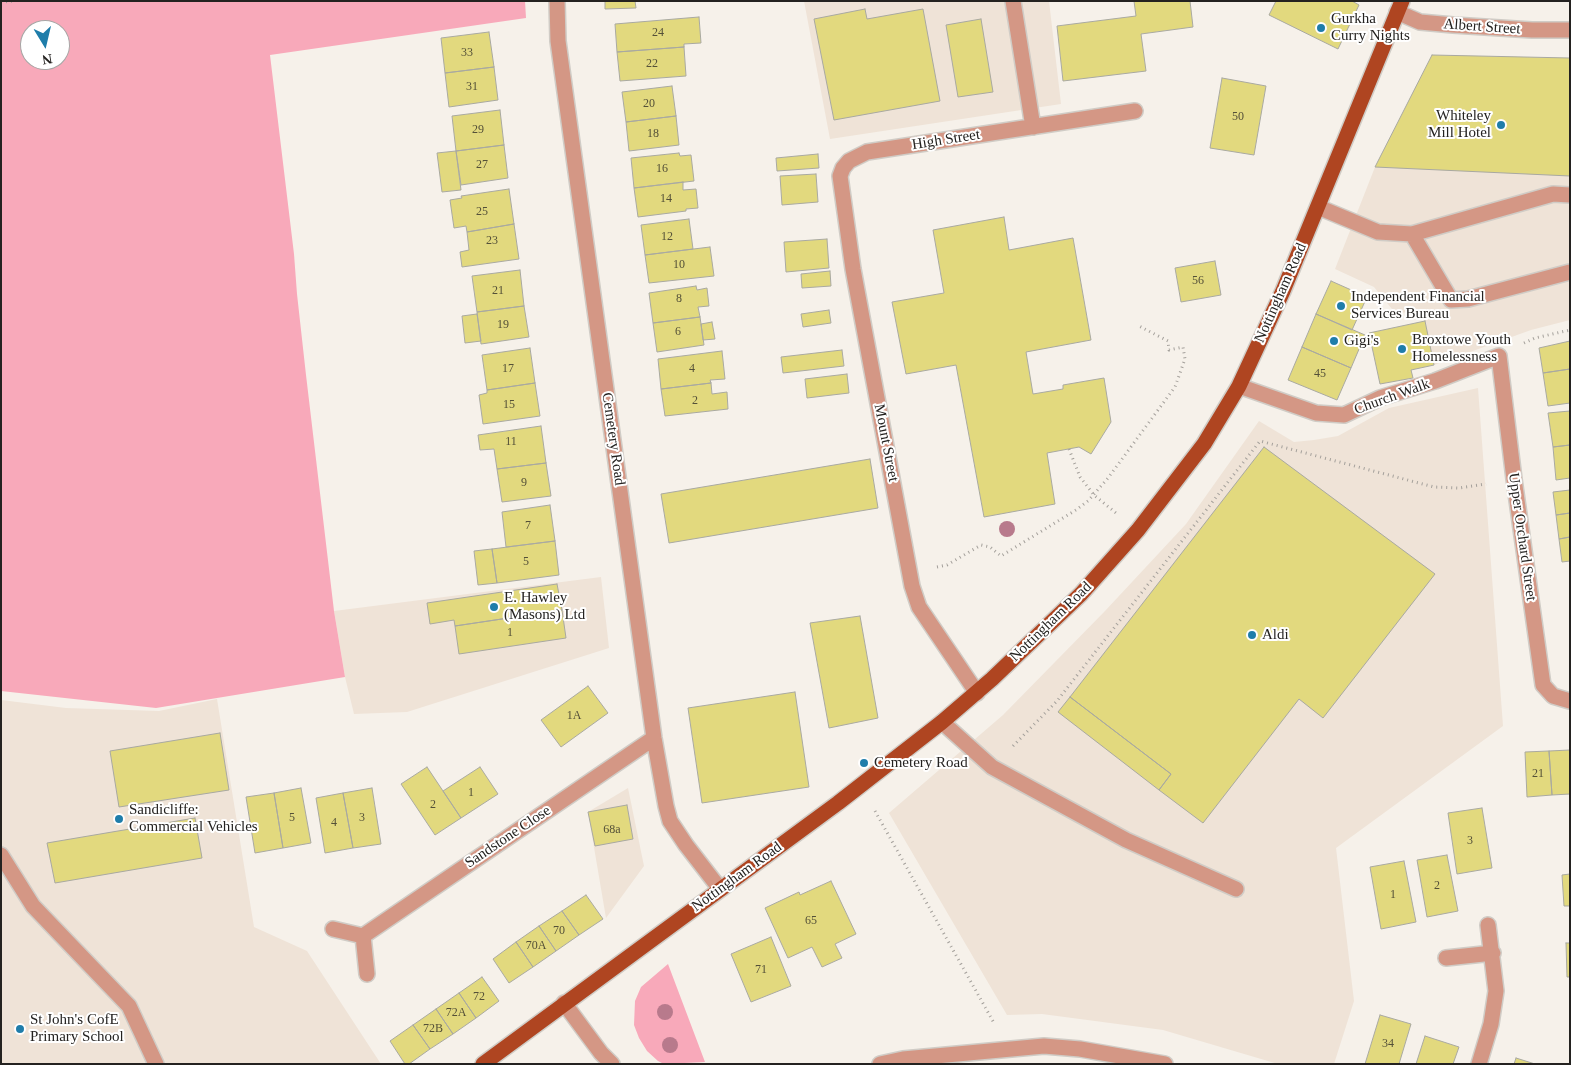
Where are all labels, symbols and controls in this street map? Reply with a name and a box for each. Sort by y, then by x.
place label: Gurkha Curry Nights [1331,10,1410,45]
street label: Albert Street [1443,15,1521,39]
north arrow [20,20,70,70]
marker: Gurkha Curry Nights [1315,22,1327,34]
house number: 24 [652,26,664,40]
house number: 33 [461,46,473,60]
text: N [41,51,53,68]
house number: 22 [646,57,658,71]
house number: 31 [466,80,478,94]
house number: 20 [643,97,655,111]
place label: Whiteley Mill Hotel [1428,107,1491,142]
house number: 50 [1232,110,1244,124]
marker: Whiteley Mill Hotel [1495,119,1507,131]
house number: 29 [472,123,484,137]
street label: High Street [911,126,981,154]
house number: 18 [647,127,659,141]
house number: 27 [476,158,488,172]
house number: 16 [656,162,668,176]
house number: 14 [660,192,672,206]
house number: 25 [476,205,488,219]
house number: 12 [661,230,673,244]
house number: 23 [486,234,498,248]
street label: Nottingham Road [1251,240,1311,346]
house number: 10 [673,258,685,272]
house number: 56 [1192,274,1204,288]
house number: 21 [492,284,504,298]
place label: Independent Financial Services Bureau [1351,288,1485,323]
house number: 8 [676,292,682,306]
marker: Independent Financial Services Bureau [1335,300,1347,312]
house number: 19 [497,318,509,332]
house number: 6 [675,325,681,339]
place label: Broxtowe Youth Homelessness [1412,331,1511,366]
place label: Gigi's [1344,332,1379,350]
marker: Gigi's [1328,335,1340,347]
marker: Broxtowe Youth Homelessness [1396,343,1408,355]
house number: 17 [502,362,514,376]
house number: 4 [689,362,695,376]
house number: 45 [1314,367,1326,381]
street label: Church Walk [1352,375,1432,419]
street label: Cemetery Road [598,391,628,487]
house number: 2 [692,394,698,408]
house number: 15 [503,398,515,412]
street label: Mount Street [870,403,902,483]
house number: 11 [505,435,517,449]
street label: Upper Orchard Street [1504,472,1540,602]
house number: 9 [521,476,527,490]
house number: 7 [525,519,531,533]
house number: 5 [523,555,529,569]
street label: Nottingham Road [1006,578,1096,666]
place label: E. Hawley (Masons) Ltd [504,589,585,624]
marker: E. Hawley (Masons) Ltd [488,601,500,613]
house number: 1 [507,626,513,640]
place label: Aldi [1262,626,1289,644]
marker: Aldi [1246,629,1258,641]
house number: 1A [567,709,581,723]
place label: Cemetery Road [874,754,968,772]
marker: Cemetery Road [858,757,870,769]
house number: 21 [1532,767,1544,781]
house number: 1 [468,786,474,800]
house number: 2 [430,798,436,812]
place label: Sandicliffe: Commercial Vehicles [129,801,258,836]
street label: Sandstone Close [462,802,554,872]
house number: 5 [289,811,295,825]
house number: 3 [359,811,365,825]
marker: Sandicliffe: Commercial Vehicles [113,813,125,825]
house number: 4 [331,816,337,830]
house number: 68a [603,823,621,837]
house number: 3 [1467,834,1473,848]
street label: Nottingham Road [688,838,786,916]
house number: 2 [1434,879,1440,893]
house number: 1 [1390,888,1396,902]
house number: 65 [805,914,817,928]
house number: 70 [553,924,565,938]
house number: 70A [526,939,546,953]
house number: 71 [755,963,767,977]
house number: 72 [473,990,485,1004]
house number: 72A [446,1006,466,1020]
place label: St John's CofE Primary School [30,1011,124,1046]
house number: 72B [423,1022,443,1036]
marker: St John's CofE Primary School [14,1023,26,1035]
house number: 34 [1382,1037,1394,1051]

